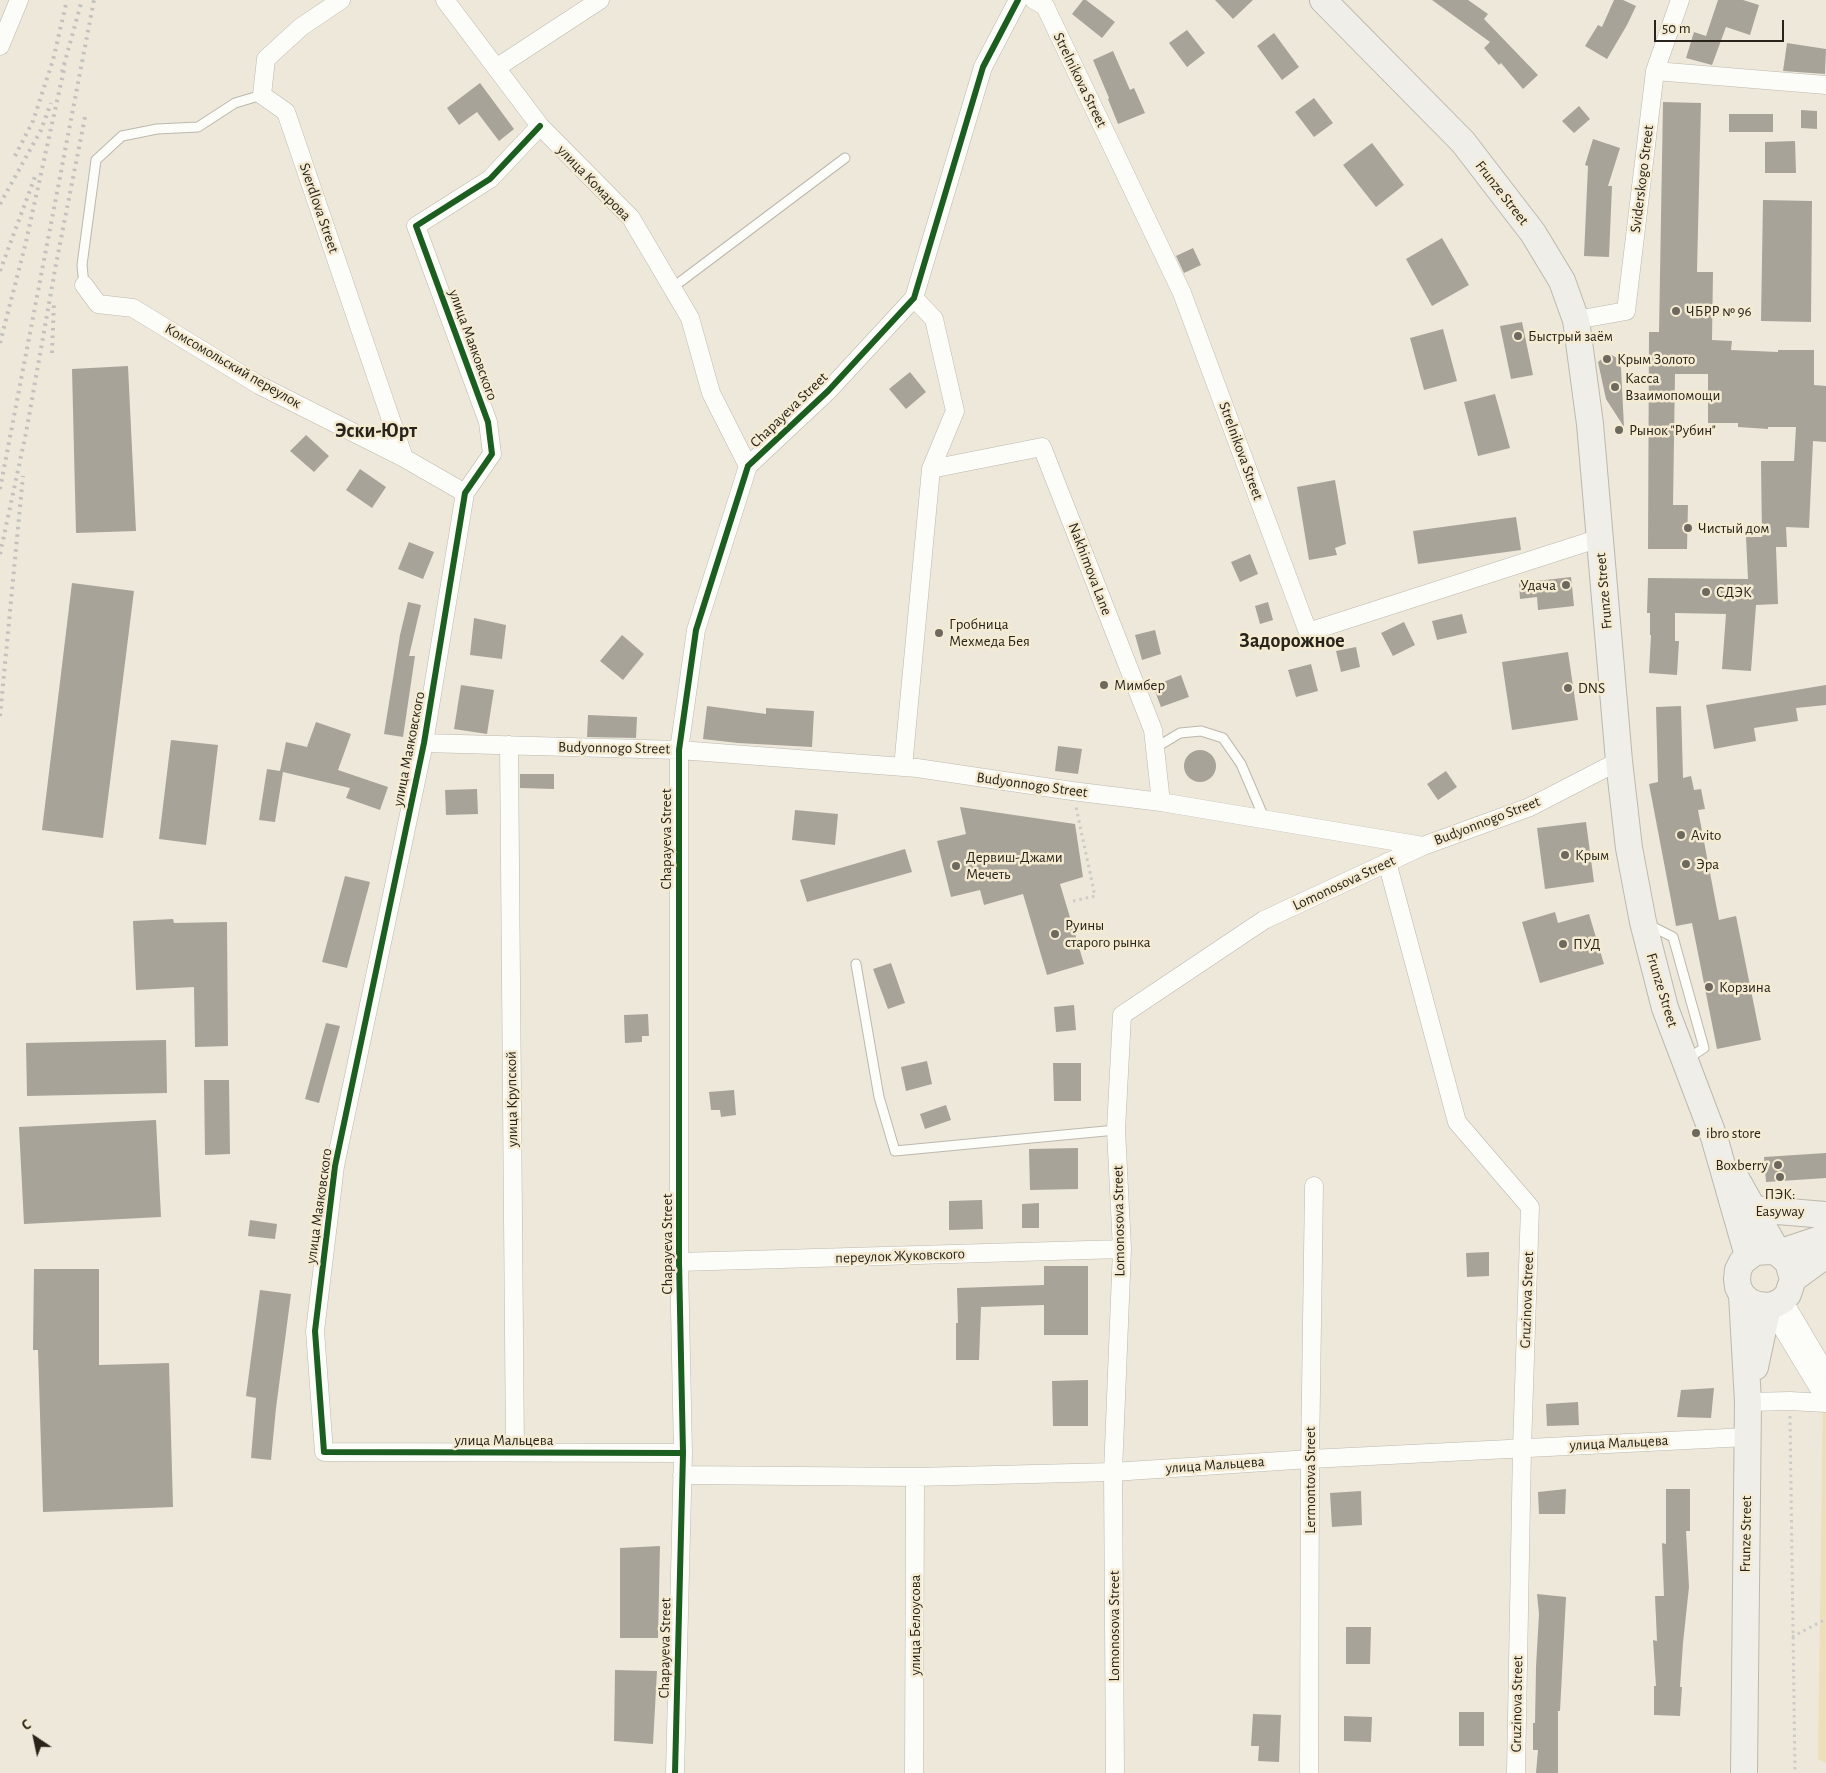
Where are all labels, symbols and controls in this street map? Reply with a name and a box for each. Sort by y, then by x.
scale bar [1656,10,1786,42]
text: 50 m [1662,21,1691,36]
street label: Strelnikova Street [1049,30,1111,130]
street label: Sviderskogo Street [1626,124,1658,234]
street label: улица Комарова [553,141,635,225]
street label: Frunze Street [1471,157,1533,229]
street label: Sverdlova Street [295,161,343,255]
street label: улица Маяковского [445,287,501,403]
place label: ЧБРР № 96 [1686,302,1752,320]
marker: ЧБРР № 96 [1670,305,1682,317]
street label: Комсомольский переулок [161,320,305,412]
place label: Быстрый заём [1528,327,1613,345]
marker: Быстрый заём [1512,330,1524,342]
place label: Крым Золото [1617,350,1695,368]
marker: Крым Золото [1601,353,1613,365]
street label: Chapayeva Street [746,369,832,451]
place label: Касса Взаимопомощи [1625,369,1720,404]
marker: Касса Взаимопомощи [1609,381,1621,393]
street label: Strelnikova Street [1215,399,1267,503]
district label: Эски-Юрт [335,419,417,443]
place label: Рынок "Рубин" [1629,421,1716,439]
marker: Рынок "Рубин" [1613,424,1625,436]
place label: Чистый дом [1698,519,1770,537]
street label: Nakhimova Lane [1064,520,1116,618]
marker: Чистый дом [1682,522,1694,534]
street label: Frunze Street [1592,552,1616,630]
place label: Удача [1520,576,1556,594]
marker: Удача [1560,579,1572,591]
place label: СДЭК [1716,583,1752,601]
marker: СДЭК [1700,586,1712,598]
place label: Гробница Мехмеда Бея [949,615,1030,650]
marker: Гробница Мехмеда Бея [933,627,945,639]
district label: Задорожное [1239,629,1345,653]
place label: Мимбер [1114,676,1165,694]
marker: Мимбер [1098,679,1110,691]
place label: DNS [1578,679,1605,697]
marker: DNS [1562,682,1574,694]
street label: улица Маяковского [389,690,429,808]
street label: Budyonnogo Street [558,738,670,758]
street label: Budyonnogo Street [975,768,1089,802]
street label: Chapayeva Street [657,789,675,889]
street label: Budyonnogo Street [1431,793,1543,849]
place label: Avito [1691,826,1721,844]
marker: Avito [1675,829,1687,841]
place label: Крым [1575,846,1609,864]
place label: Дервиш-Джами Мечеть [966,848,1063,883]
marker: Крым [1559,849,1571,861]
street label: Lomonosova Street [1290,851,1398,915]
place label: Эра [1696,855,1719,873]
marker: Эра [1680,858,1692,870]
marker: Дервиш-Джами Мечеть [950,860,962,872]
place label: Руины старого рынка [1065,916,1151,951]
marker: Руины старого рынка [1049,928,1061,940]
place label: ПУД [1573,935,1601,953]
marker: ПУД [1557,938,1569,950]
street label: Frunze Street [1642,951,1682,1029]
place label: Корзина [1719,978,1771,996]
marker: Корзина [1703,981,1715,993]
street label: улица Крупской [502,1051,522,1147]
place label: ibro store [1706,1124,1761,1142]
marker: ibro store [1690,1127,1702,1139]
street label: улица Маяковского [302,1147,336,1265]
place label: Boxberry [1716,1156,1768,1174]
marker: Boxberry [1772,1159,1784,1171]
street label: Lomonosova Street [1109,1165,1129,1277]
marker: ПЭК: Easyway [1774,1171,1786,1183]
place label: ПЭК: Easyway [1756,1185,1804,1220]
street label: Chapayeva Street [658,1194,676,1294]
street label: переулок Жуковского [835,1245,965,1267]
street label: Gruzinova Street [1516,1251,1538,1349]
street label: Lermontova Street [1301,1426,1319,1534]
street label: улица Мальцева [454,1431,554,1449]
street label: улица Мальцева [1569,1431,1669,1455]
street label: улица Мальцева [1165,1453,1265,1477]
street label: Frunze Street [1736,1495,1756,1573]
street label: Lomonosova Street [1105,1570,1123,1682]
street label: улица Белоусова [906,1575,924,1675]
street label: Chapayeva Street [655,1597,675,1699]
street label: Gruzinova Street [1507,1655,1527,1753]
north arrow [10,1713,60,1763]
text: С [19,1718,34,1734]

